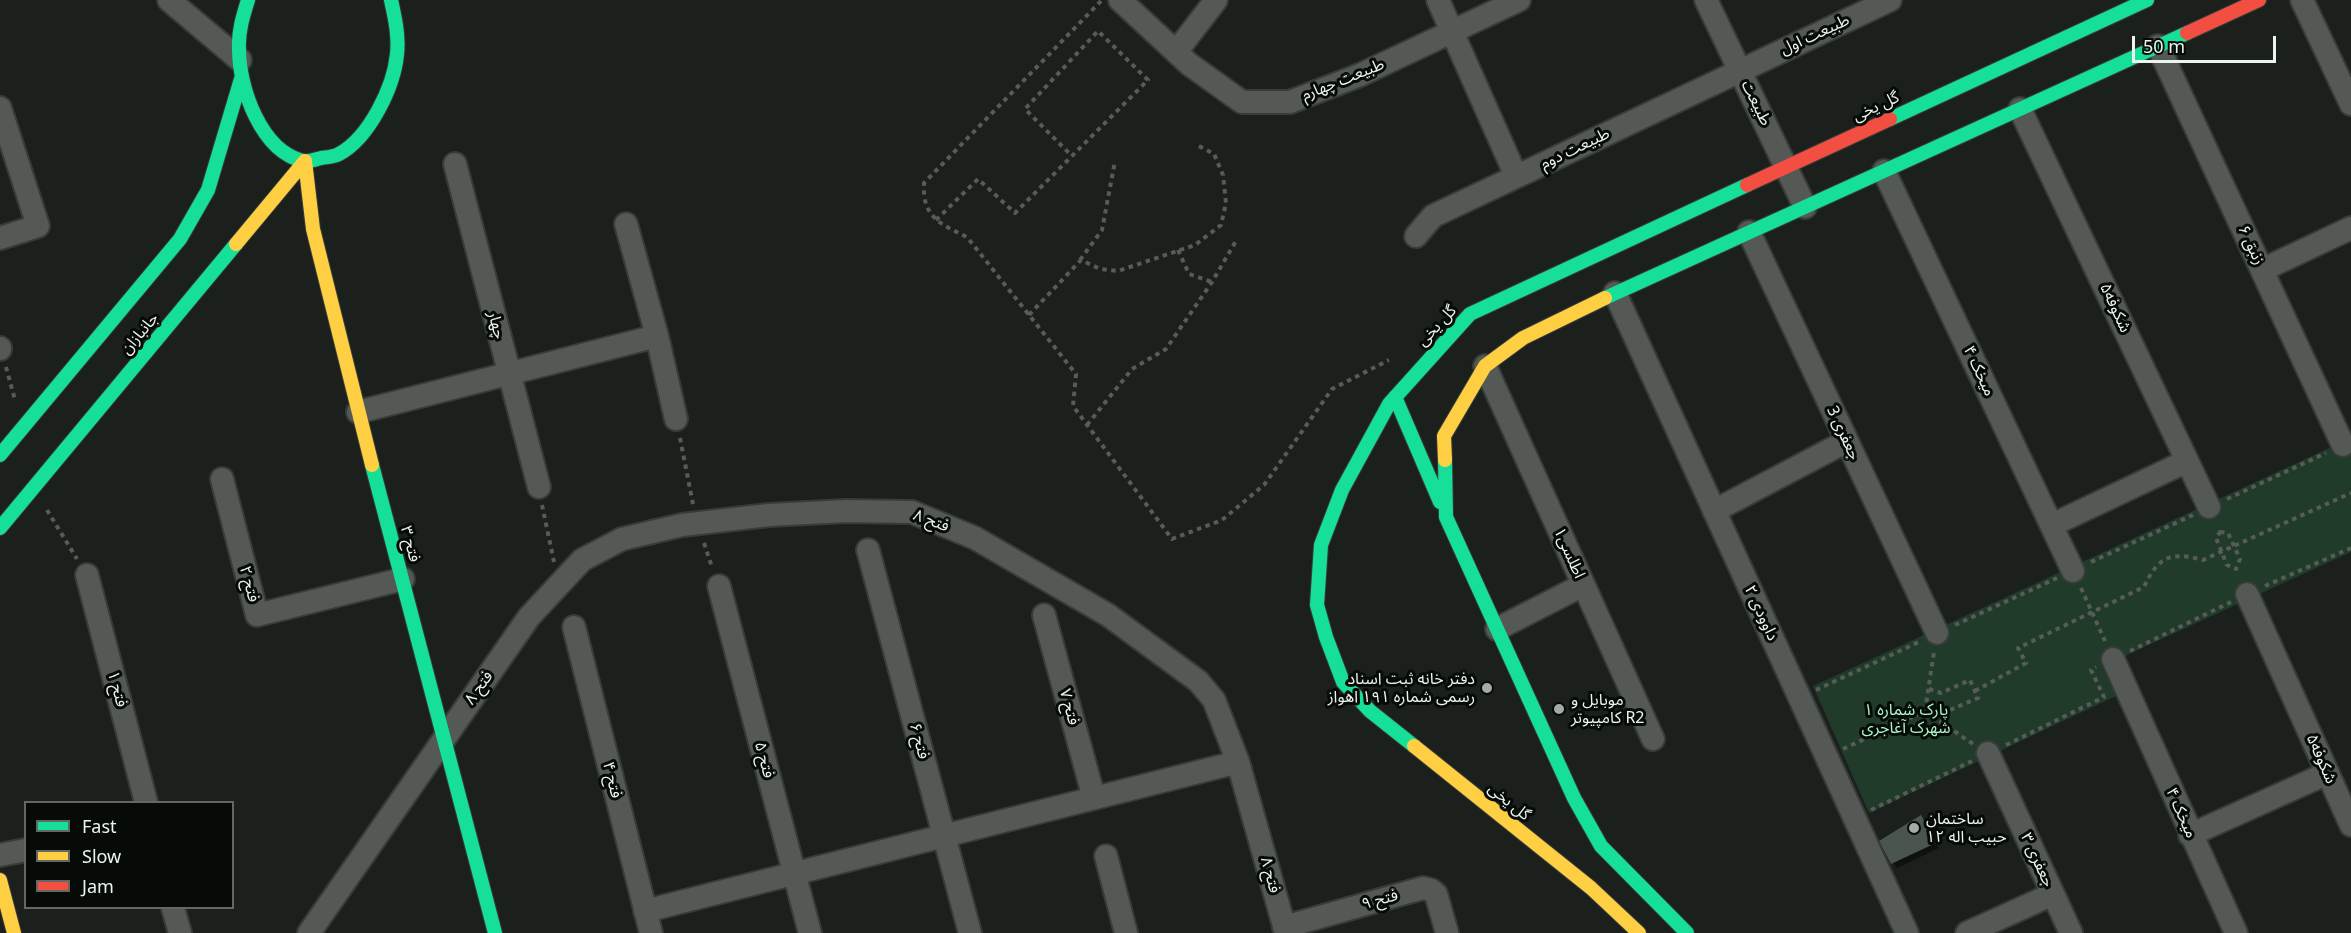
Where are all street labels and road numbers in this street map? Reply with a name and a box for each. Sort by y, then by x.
street label: طبیعت اول [1777,11,1853,59]
street label: طبیعت چهارم [1299,55,1387,105]
street label: طبیعت [1737,77,1775,129]
street label: گل یخی [1850,88,1902,126]
street label: طبیعت دوم [1537,124,1613,174]
street label: زنبق ۶ [2234,222,2268,268]
street label: شکوفه۵ [2095,280,2135,336]
street label: گل یخی [1413,301,1461,351]
street label: جانبازان [117,309,163,359]
street label: چهار [483,309,509,341]
street label: میخک ۴ [1959,343,1999,399]
street label: 3 جعفری [1822,403,1864,463]
street label: فتح ۸ [910,506,952,536]
street label: فتح ۳ [396,524,424,564]
street label: اطلسی۱ [1549,524,1589,582]
street label: فتح ۲ [235,564,263,604]
street label: داوودی ۲ [1740,582,1782,644]
street label: فتح ۸ [461,667,497,709]
street label: فتح ۱ [103,669,131,709]
street label: فتح ۷ [1055,687,1083,727]
street label: فتح ۶ [905,721,933,761]
street label: شکوفه۵ [2302,731,2340,787]
street label: فتح ۵ [750,740,778,780]
street label: فتح ۴ [598,760,626,800]
street label: گل یخی [1484,779,1534,825]
street label: میخک ۴ [2161,785,2201,841]
street label: جعفری ۳ [2016,830,2058,890]
street label: فتح ۸ [1256,855,1284,895]
street label: فتح ۹ [1360,886,1400,914]

